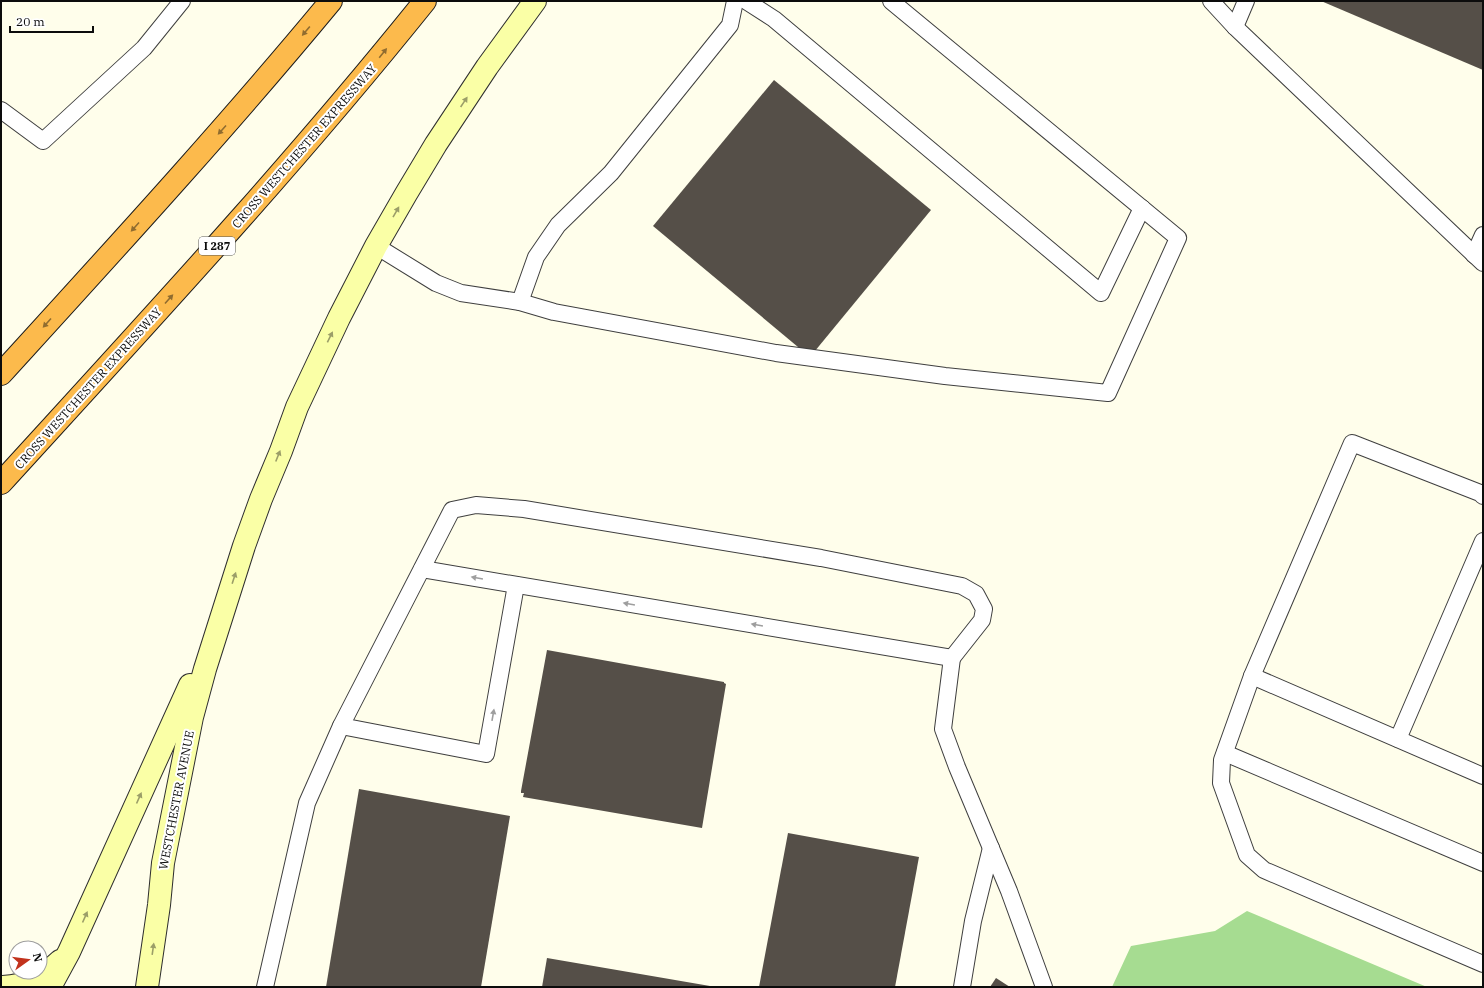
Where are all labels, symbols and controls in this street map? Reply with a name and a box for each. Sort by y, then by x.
scale bar [10,8,93,34]
text: 20 m [16,14,45,29]
one-way arrow [302,26,311,36]
one-way arrow [379,48,387,59]
street label: CROSS WESTCHESTER EXPRESSWAY [229,61,380,231]
one-way arrow [461,96,468,107]
one-way arrow [217,125,226,135]
one-way arrow [392,206,399,218]
one-way arrow [130,222,140,232]
road number: I 287 [199,237,235,255]
one-way arrow [164,294,174,304]
street label: CROSS WESTCHESTER EXPRESSWAY [11,304,165,472]
one-way arrow [43,318,52,328]
one-way arrow [327,331,333,343]
one-way arrow [276,450,282,462]
one-way arrow [231,572,237,584]
one-way arrow [471,575,483,581]
one-way arrow [623,601,635,607]
one-way arrow [751,622,763,628]
one-way arrow [490,709,496,721]
street label: WESTCHESTER AVENUE [155,729,197,871]
one-way arrow [136,793,142,804]
one-way arrow [83,910,89,922]
north arrow [8,940,48,980]
one-way arrow [150,942,156,955]
text: N [30,952,46,964]

